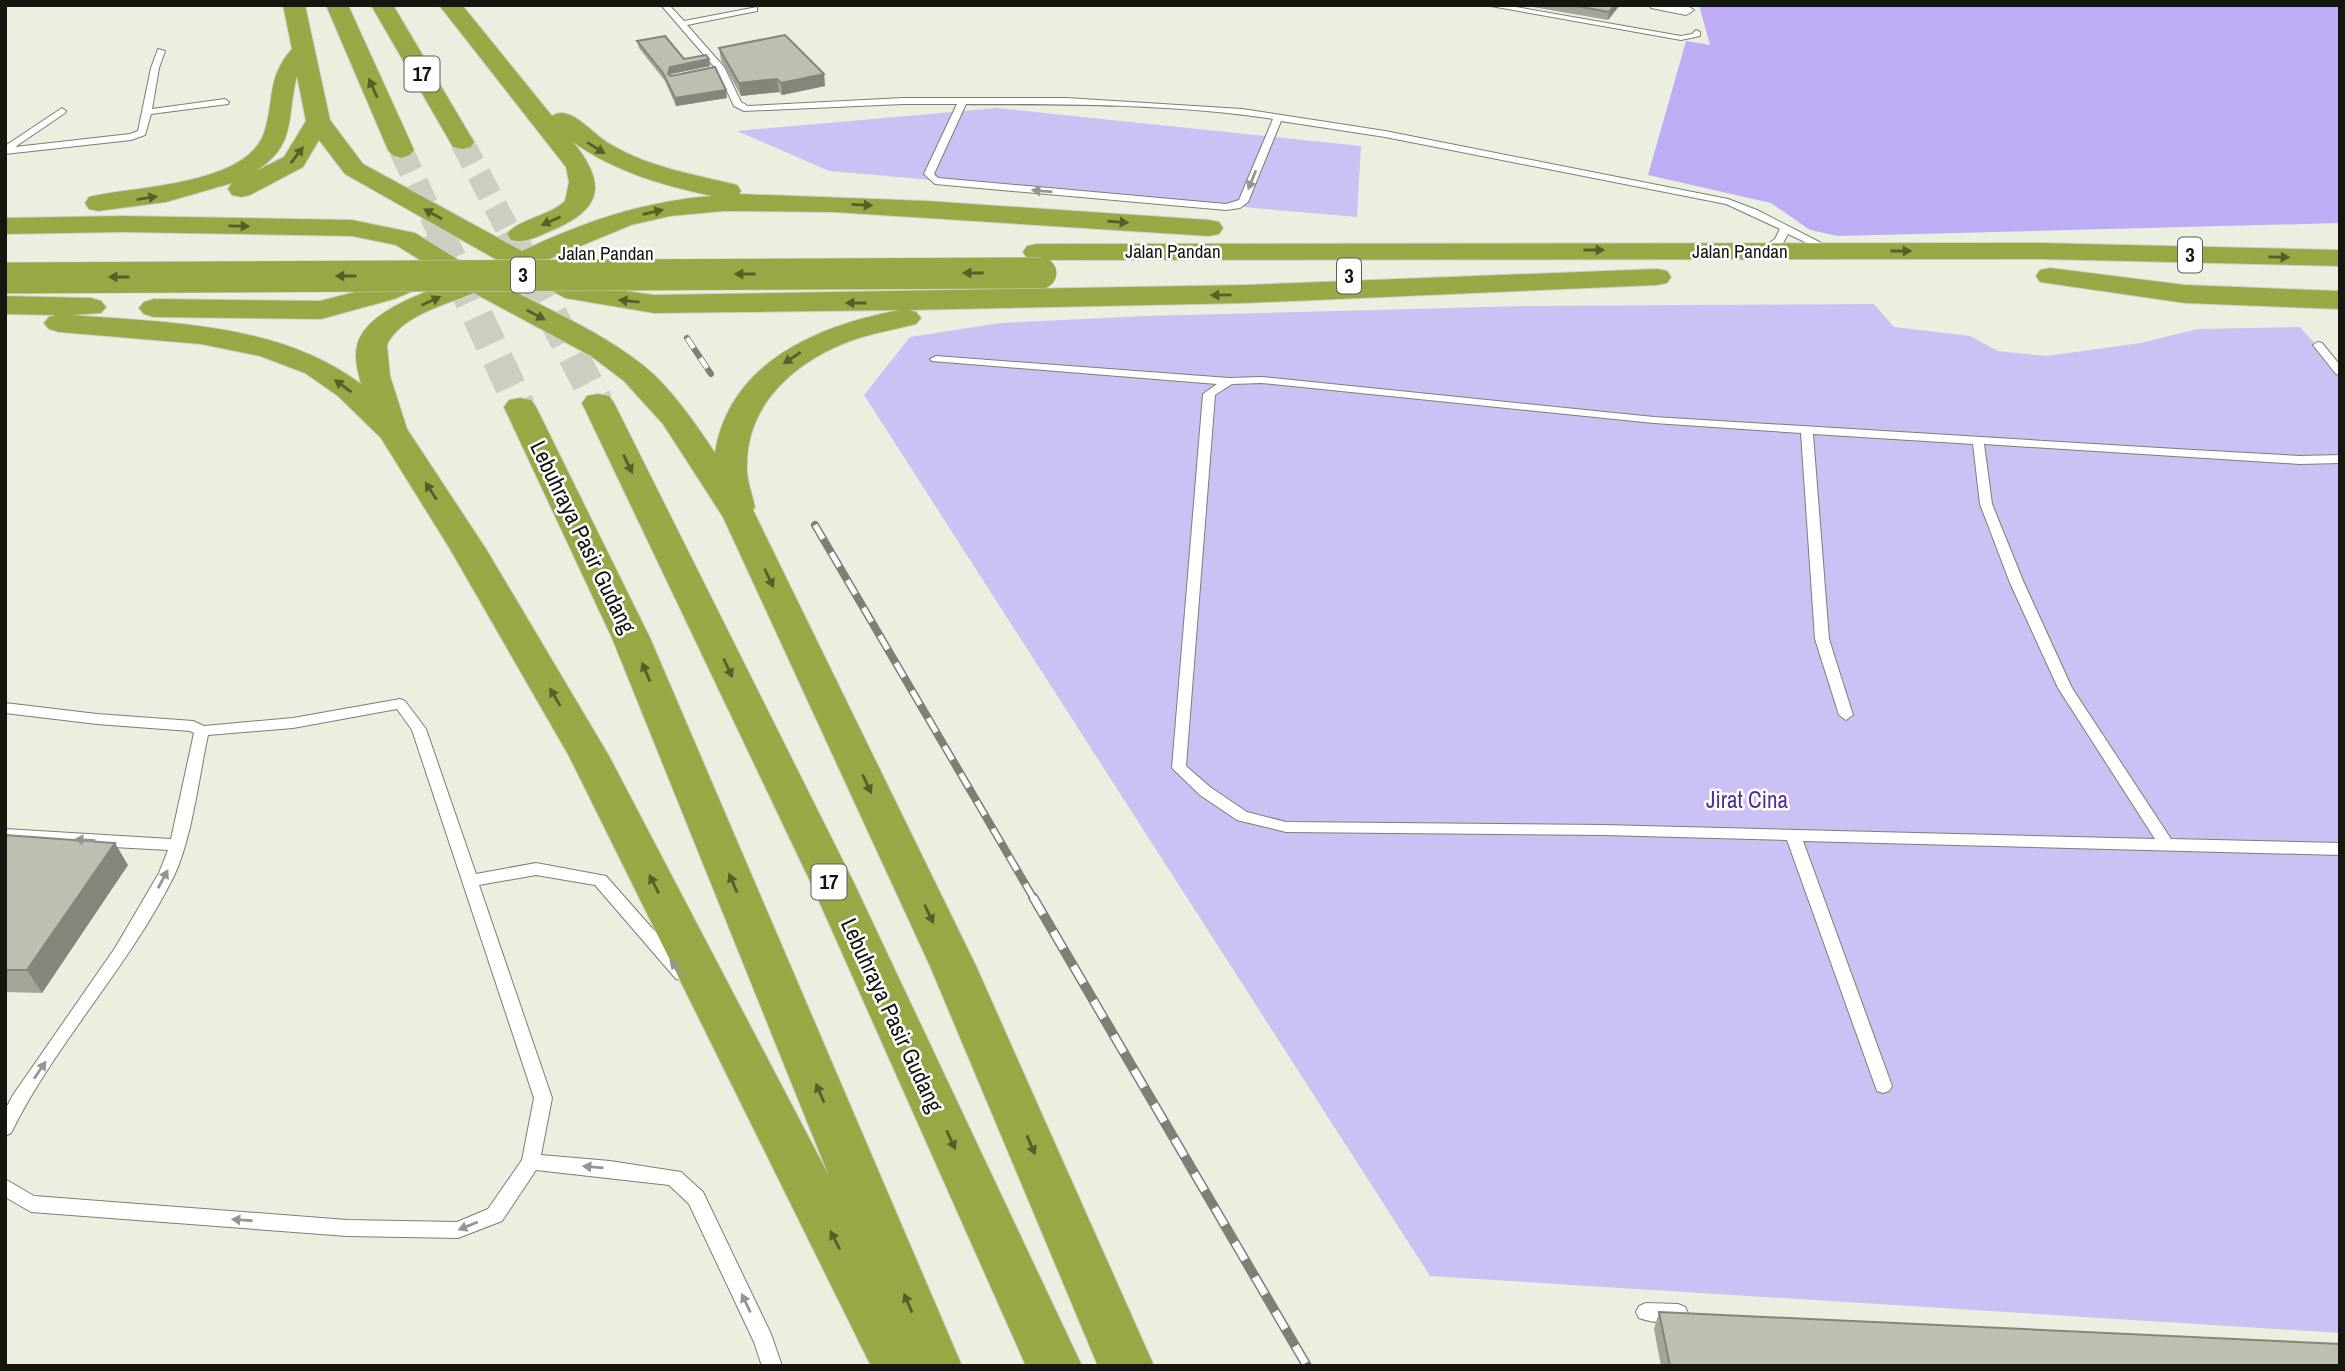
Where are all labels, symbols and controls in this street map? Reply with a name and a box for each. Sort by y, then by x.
road number: 17 [404,56,440,92]
one-way arrow [367,77,378,98]
one-way arrow [587,142,606,155]
one-way arrow [290,146,304,164]
one-way arrow [1247,170,1258,191]
one-way arrow [1031,185,1053,196]
one-way arrow [136,192,158,203]
one-way arrow [851,200,873,211]
one-way arrow [642,206,664,217]
one-way arrow [423,208,443,220]
one-way arrow [541,215,561,227]
one-way arrow [1107,216,1129,227]
one-way arrow [229,220,251,232]
street label: Jalan Pandan [1125,238,1221,264]
street label: Jalan Pandan [1692,238,1788,264]
road number: 3 [2178,238,2202,272]
street label: Jalan Pandan [558,240,654,266]
one-way arrow [1583,244,1605,256]
one-way arrow [1890,245,1912,257]
one-way arrow [2269,251,2291,263]
road number: 3 [511,258,535,292]
road number: 3 [1337,258,1361,294]
one-way arrow [962,267,984,279]
one-way arrow [734,268,756,280]
one-way arrow [335,270,357,282]
one-way arrow [108,271,130,283]
one-way arrow [1210,289,1232,300]
one-way arrow [421,295,441,307]
one-way arrow [618,295,640,306]
one-way arrow [845,297,867,309]
one-way arrow [527,309,546,321]
one-way arrow [783,351,801,365]
one-way arrow [334,379,352,393]
street label: Lebuhraya Pasir Gudang [523,435,644,639]
one-way arrow [622,454,634,474]
one-way arrow [425,481,438,501]
one-way arrow [764,568,775,588]
one-way arrow [722,658,734,678]
one-way arrow [640,662,651,683]
one-way arrow [549,688,561,707]
one-way arrow [861,774,873,794]
park label: Jirat Cina [1706,784,1788,815]
one-way arrow [73,834,95,845]
road number: 17 [812,864,846,900]
one-way arrow [157,868,169,888]
one-way arrow [727,872,738,893]
one-way arrow [649,874,660,894]
one-way arrow [923,904,935,924]
street label: Lebuhraya Pasir Gudang [834,913,951,1117]
one-way arrow [670,960,686,977]
one-way arrow [33,1061,47,1079]
one-way arrow [815,1082,826,1103]
one-way arrow [945,1130,956,1150]
one-way arrow [1025,1135,1036,1156]
one-way arrow [582,1161,604,1172]
one-way arrow [231,1215,253,1226]
one-way arrow [458,1220,479,1231]
one-way arrow [830,1230,841,1250]
one-way arrow [902,1292,913,1313]
one-way arrow [740,1293,751,1313]

